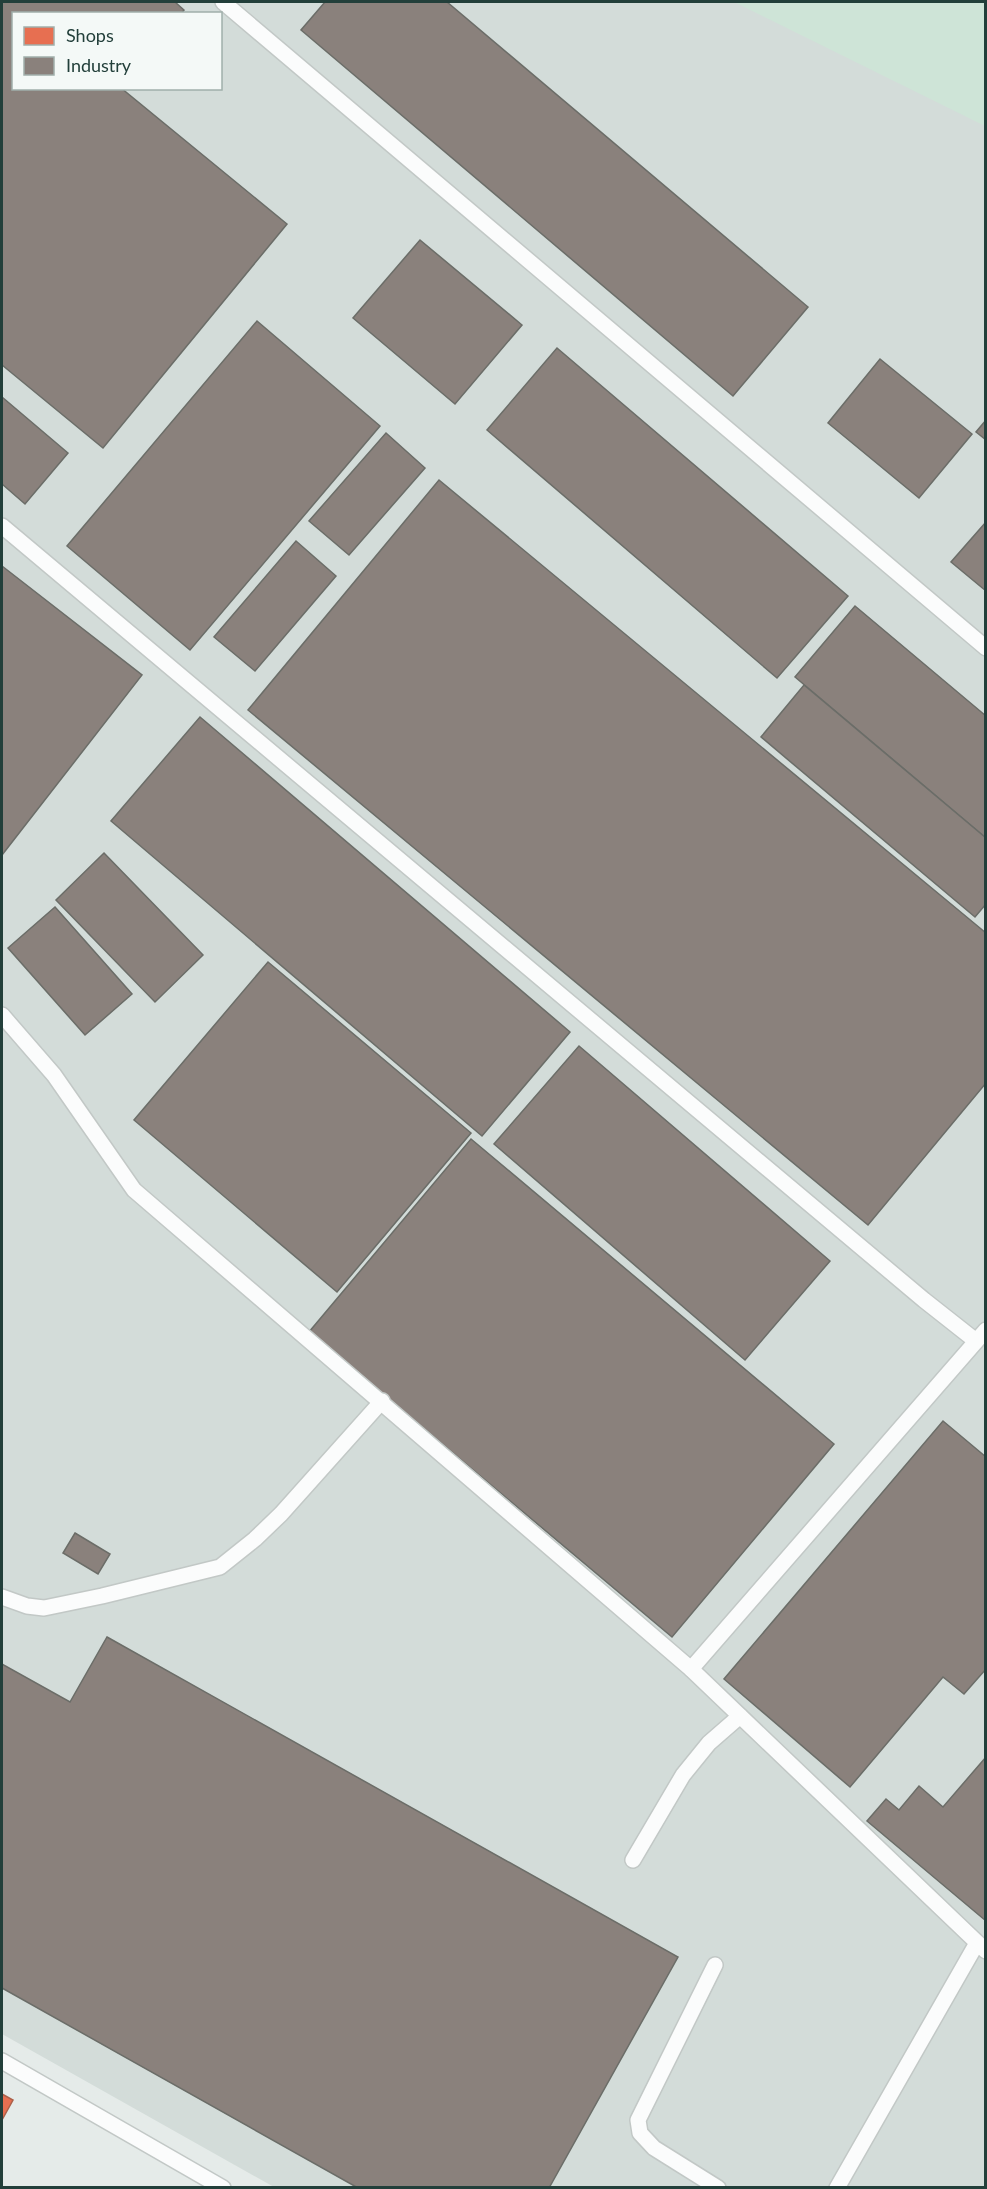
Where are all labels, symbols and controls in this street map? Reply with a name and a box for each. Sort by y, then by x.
legend [12,12,222,90]
text: Shops [66,24,114,46]
text: Industry [66,54,132,76]

